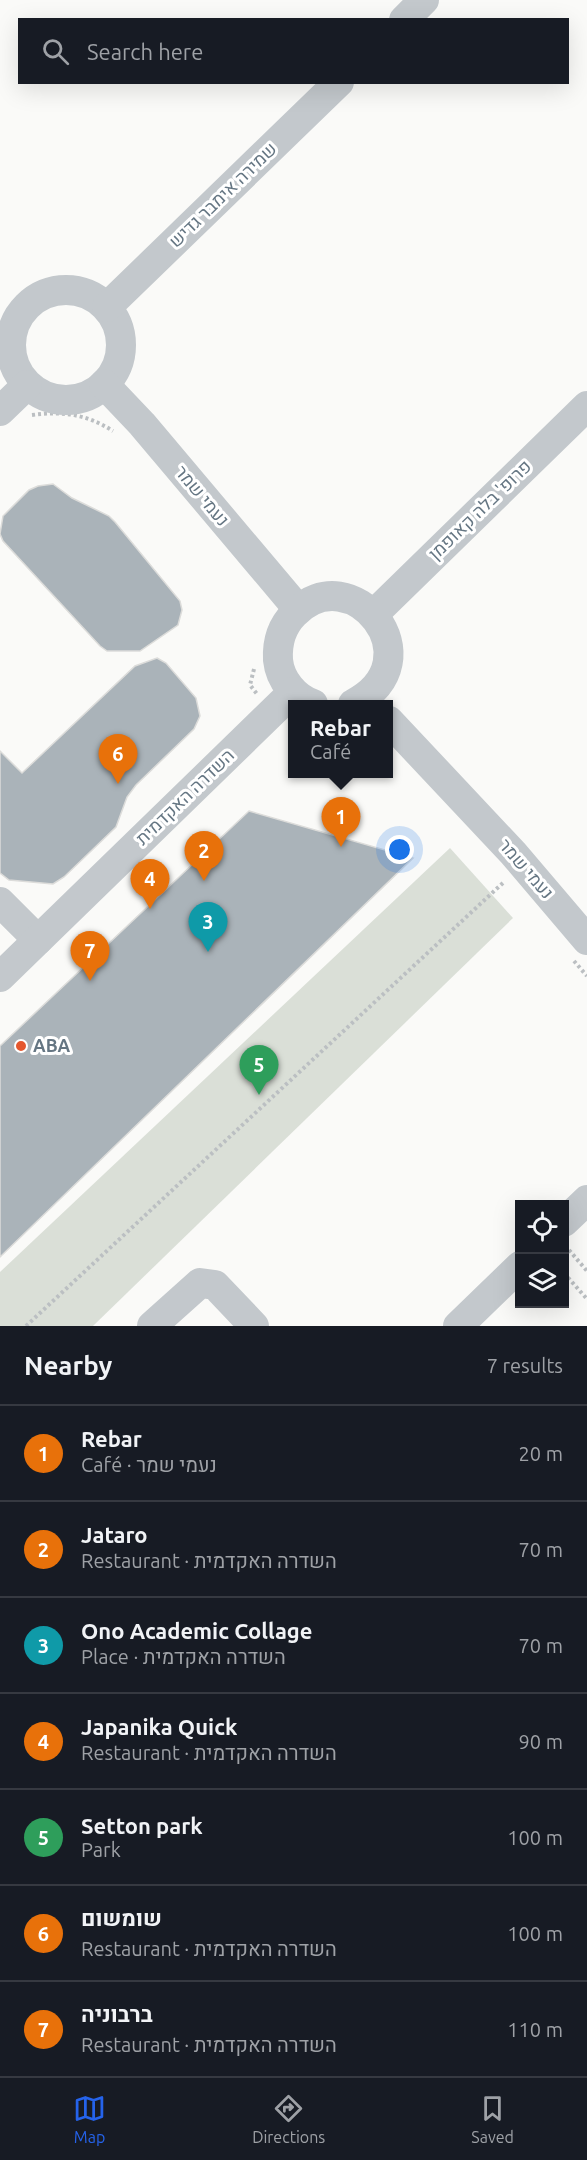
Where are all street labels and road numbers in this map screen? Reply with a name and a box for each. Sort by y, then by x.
street label: שמירה אימבר גדיש [164,138,280,251]
street label: פרופ' בלה קאופמן [424,455,535,564]
street label: נעמי שמר [172,461,234,530]
street label: השדרה האקדמית [131,744,238,849]
street label: נעמי שמר [495,834,558,902]

